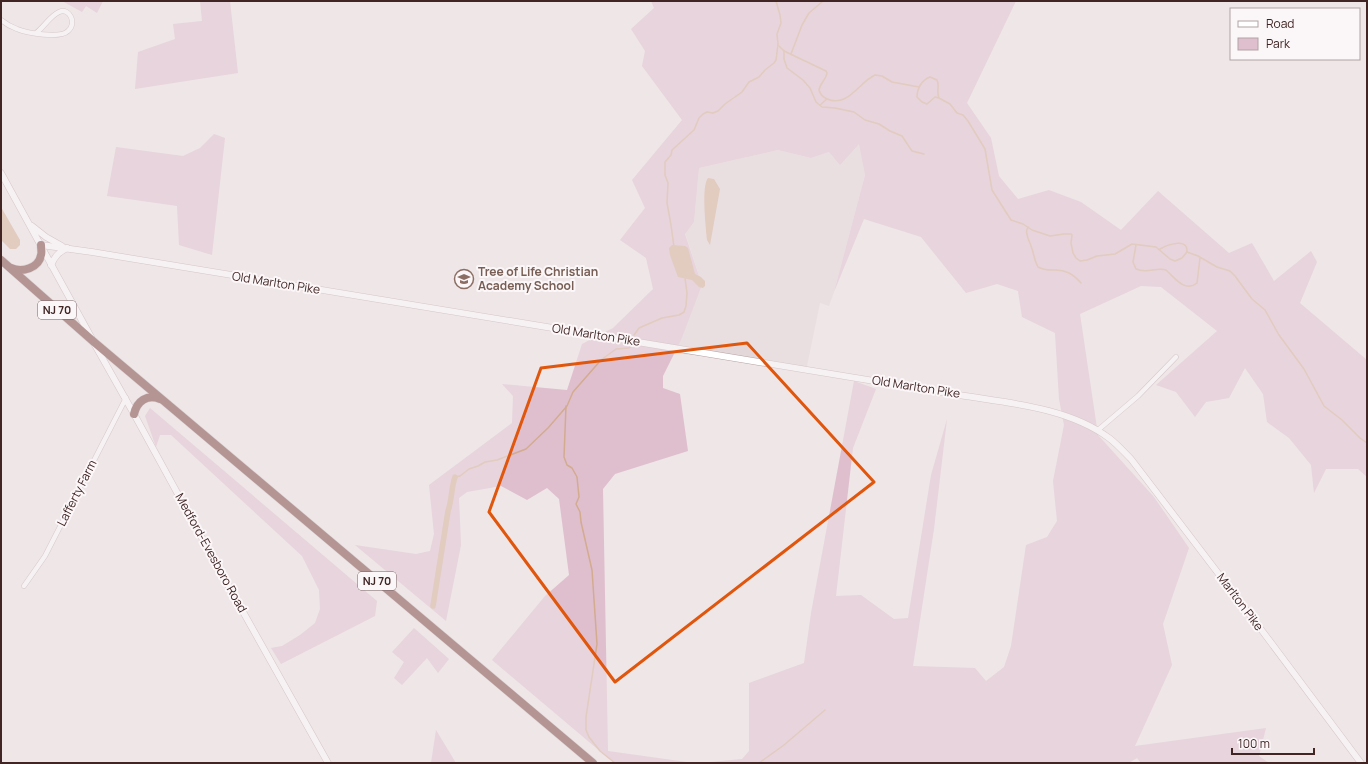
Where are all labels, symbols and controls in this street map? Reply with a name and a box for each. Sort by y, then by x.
legend [1230,8,1360,60]
text: Road [1266,15,1294,32]
text: Park [1266,35,1291,52]
place label: Tree of Life Christian Academy School [478,263,598,294]
street label: Old Marlton Pike [231,267,321,298]
school or university icon: Tree of Life Christian Academy School [453,268,475,290]
road number: NJ 70 [38,301,76,319]
street label: Old Marlton Pike [551,319,641,350]
street label: Old Marlton Pike [871,371,961,402]
street label: Lafferty Farm [53,457,101,529]
street label: Medford-Evesboro Road [172,490,251,615]
street label: Marlton Pike [1213,569,1268,634]
road number: NJ 70 [358,572,396,590]
scale bar [1232,730,1314,756]
text: 100 m [1238,735,1270,752]

